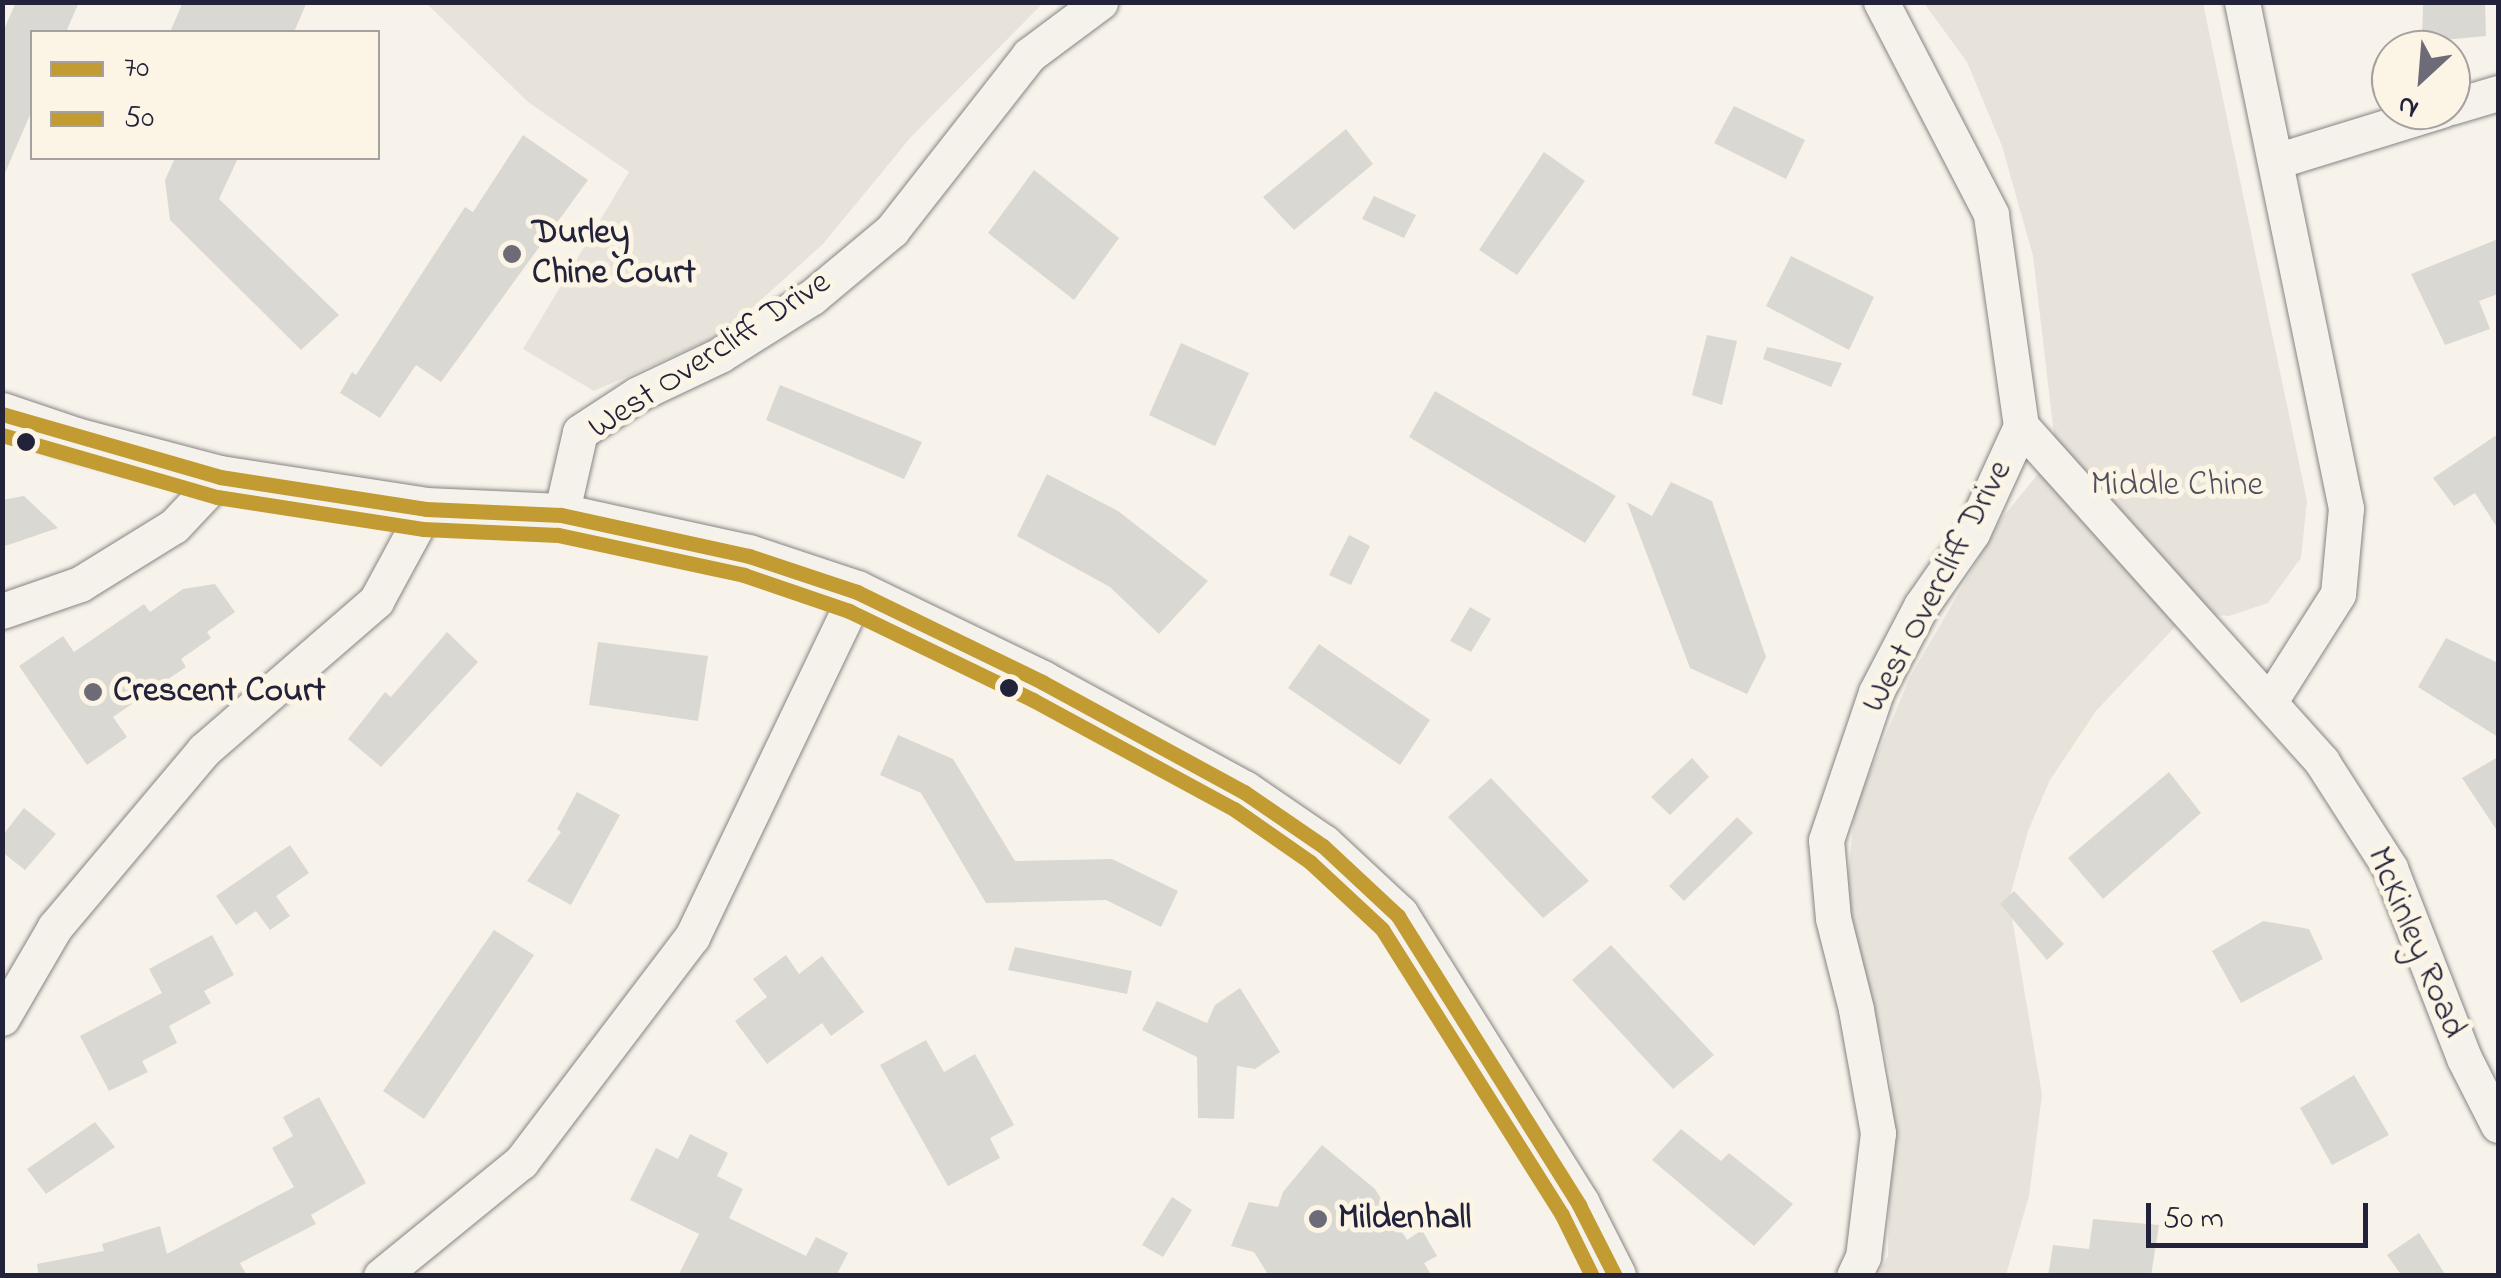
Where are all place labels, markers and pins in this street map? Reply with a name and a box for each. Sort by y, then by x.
place label: Durley Chine Court [532,213,696,295]
marker: Durley Chine Court [501,243,523,265]
unlabelled marker [16,432,36,452]
place label: Crescent Court [113,671,325,713]
unlabelled marker [999,678,1019,698]
marker: Crescent Court [82,681,104,703]
place label: Mildenhall [1338,1198,1471,1240]
marker: Mildenhall [1307,1208,1329,1230]

